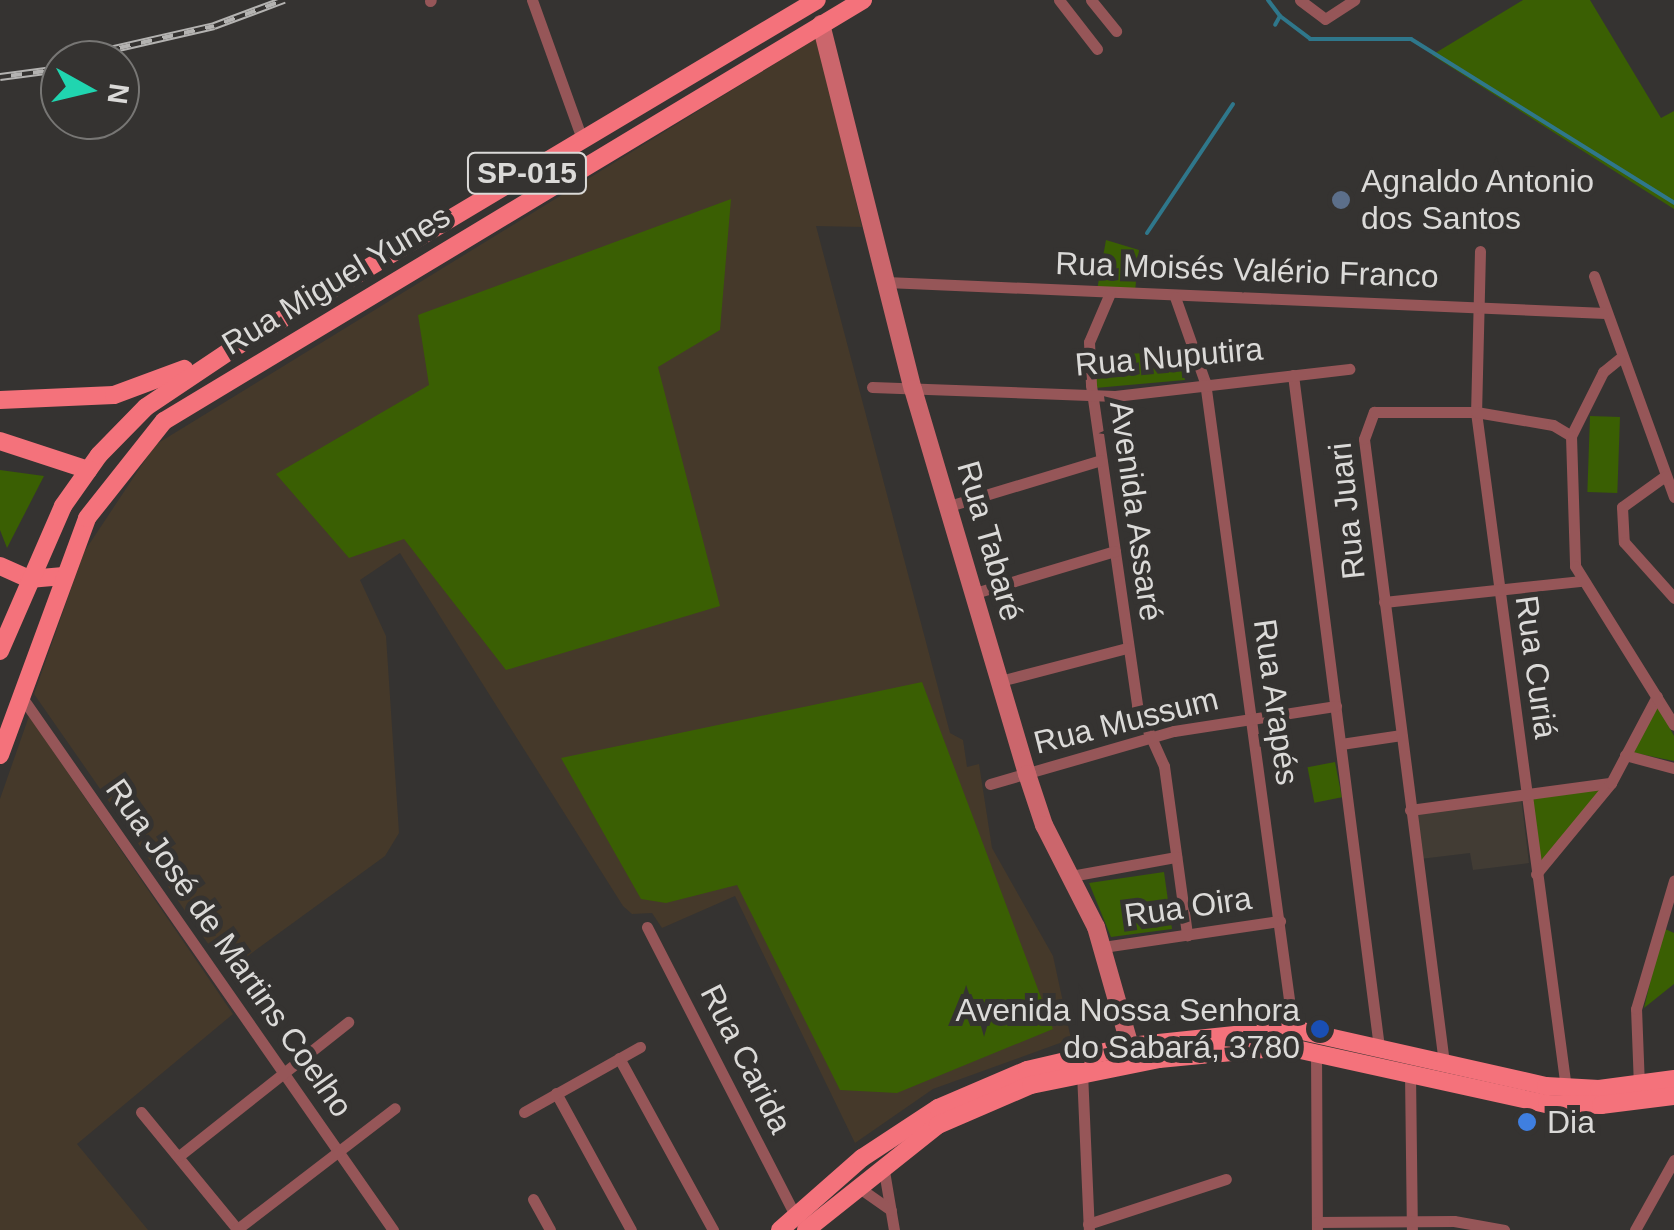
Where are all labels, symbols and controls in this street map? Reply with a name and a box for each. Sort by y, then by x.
north arrow [40,40,140,140]
text: N [101,82,135,106]
road number: SP-015 [464,148,590,198]
place label: Agnaldo Antonio dos Santos [1361,163,1596,238]
marker: Agnaldo Antonio dos Santos [1330,189,1352,211]
street label: Rua Miguel Yunes [215,197,457,363]
street label: Rua Moisés Valério Franco [1055,244,1439,296]
street label: Rua Nuputira [1073,330,1265,384]
street label: Avenida Assaré [1101,398,1171,624]
street label: Rua Juari [1321,441,1373,581]
street label: Rua Tabaré [949,456,1031,626]
street label: Rua Curiá [1507,593,1565,741]
street label: Rua Arapés [1245,616,1307,788]
street label: Rua Mussum [1030,680,1222,762]
street label: Rua José de Martins Coelho [97,772,361,1124]
street label: Rua Oira [1122,879,1254,935]
street label: Rua Carida [692,978,800,1140]
place label: Avenida Nossa Senhora do Sabará, 3780 [955,992,1300,1067]
marker: Avenida Nossa Senhora do Sabará, 3780 [1309,1018,1331,1040]
place label: Dia [1547,1103,1595,1141]
marker: Dia [1516,1111,1538,1133]

